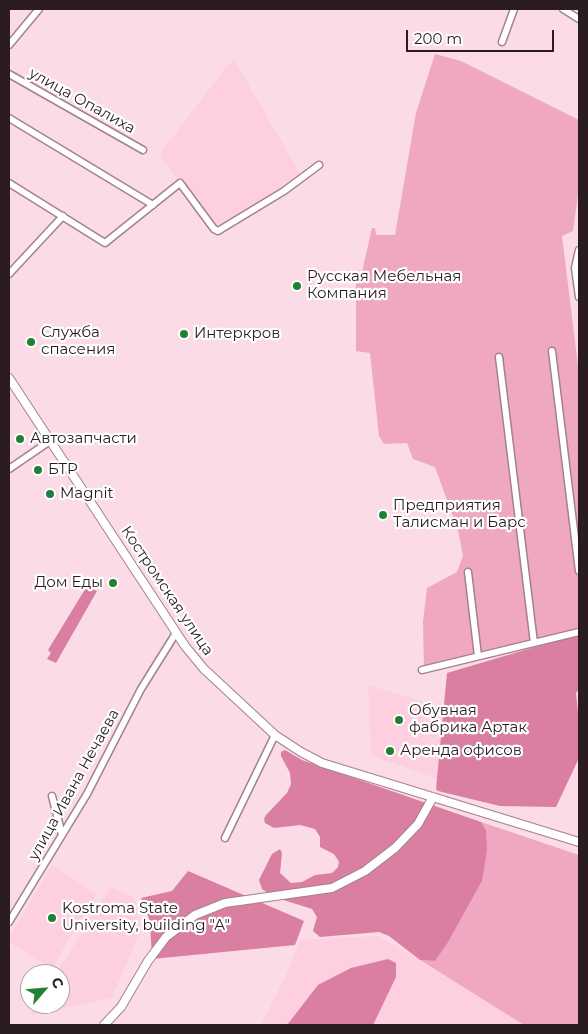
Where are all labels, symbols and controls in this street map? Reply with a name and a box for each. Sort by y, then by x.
scale bar [408,20,556,52]
text: 200 m [414,29,462,48]
street label: улица Опалиха [26,64,138,138]
place label: Русская Мебельная Компания [307,268,461,303]
marker: Русская Мебельная Компания [291,280,303,292]
place label: Служба спасения [41,324,115,359]
place label: Интеркров [194,325,280,343]
marker: Интеркров [178,328,190,340]
marker: Служба спасения [25,336,37,348]
place label: Автозапчасти [30,430,137,448]
marker: Автозапчасти [14,433,26,445]
place label: БТР [48,461,78,479]
marker: БТР [32,464,44,476]
place label: Magnit [60,485,114,503]
marker: Magnit [44,488,56,500]
place label: Предприятия Талисман и Барс [393,497,526,532]
marker: Предприятия Талисман и Барс [377,509,389,521]
street label: Костромская улица [117,523,217,659]
place label: Дом Еды [35,574,103,592]
marker: Дом Еды [107,577,119,589]
place label: Обувная фабрика Артак [409,702,527,737]
street label: улица Ивана Нечаева [25,706,123,864]
marker: Обувная фабрика Артак [393,714,405,726]
place label: Аренда офисов [400,742,522,760]
marker: Аренда офисов [384,745,396,757]
place label: Kostroma State University, building "A" [62,900,230,935]
marker: Kostroma State University, building "A" [46,912,58,924]
north arrow [20,964,70,1014]
text: С [47,974,68,991]

